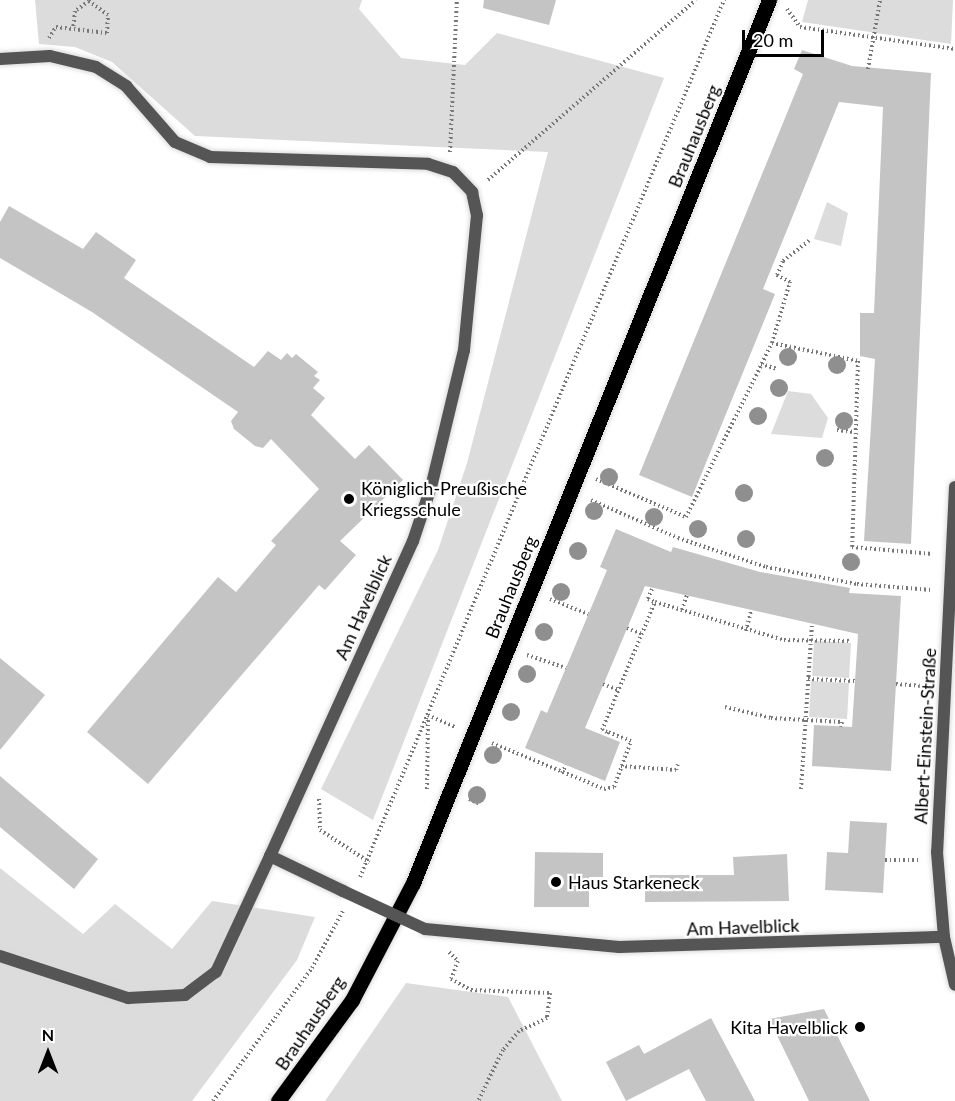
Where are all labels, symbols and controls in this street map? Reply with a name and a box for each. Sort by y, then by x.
scale bar [745,18,828,56]
text: 20 m [753,29,793,51]
street label: Brauhausberg [664,81,724,191]
place label: Königlich-Preußische Kriegsschule [361,478,527,520]
marker: Königlich-Preußische Kriegsschule [342,492,356,506]
street label: Brauhausberg [481,532,541,642]
street label: Am Havelblick [330,551,396,663]
street label: Albert-Einstein-Straße [910,647,940,825]
place label: Haus Starkeneck [568,871,700,893]
marker: Haus Starkeneck [549,875,563,889]
street label: Am Havelblick [686,914,800,940]
street label: Brauhausberg [271,972,349,1074]
place label: Kita Havelblick [730,1016,848,1038]
marker: Kita Havelblick [853,1020,867,1034]
north arrow [18,1023,78,1083]
text: N [42,1025,54,1044]

